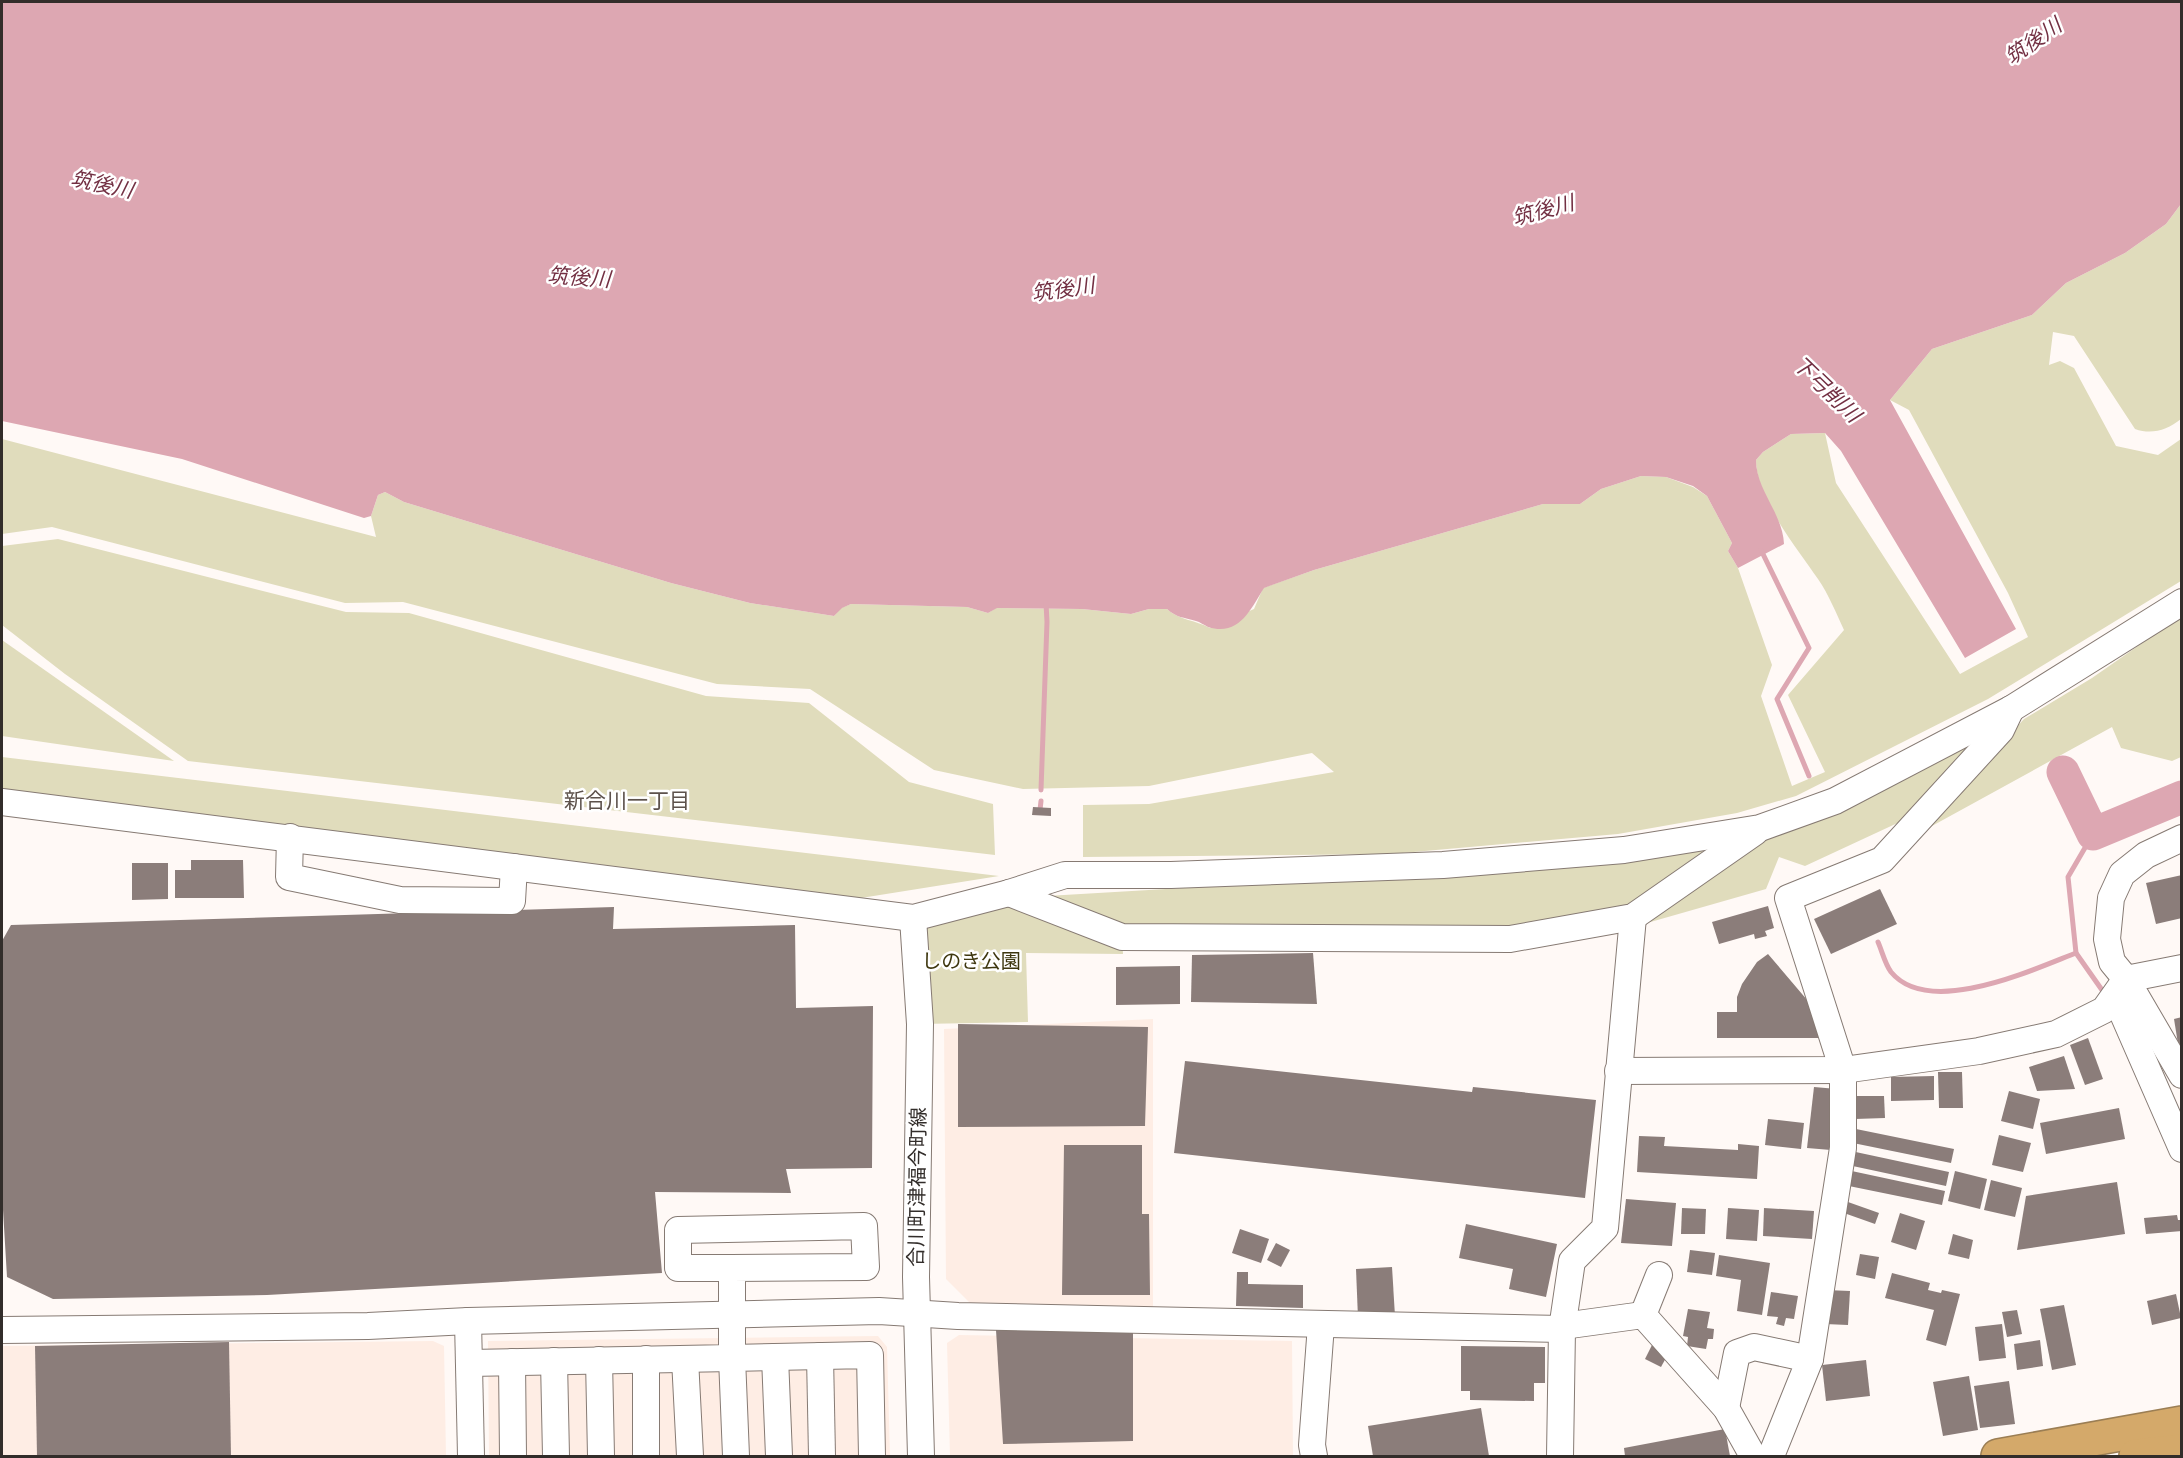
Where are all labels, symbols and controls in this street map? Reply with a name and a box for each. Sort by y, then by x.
water label: 筑後川 [2000,12,2068,69]
water label: 筑後川 [69,165,137,203]
water label: 筑後川 [1509,189,1579,230]
water label: 筑後川 [547,262,613,292]
water label: 筑後川 [1030,272,1098,306]
water label: 下弓削川 [1788,351,1867,429]
district label: 新合川一丁目 [564,788,690,813]
park label: しのき公園 [921,949,1021,973]
street label: 合川町津福今町線 [904,1107,930,1267]

